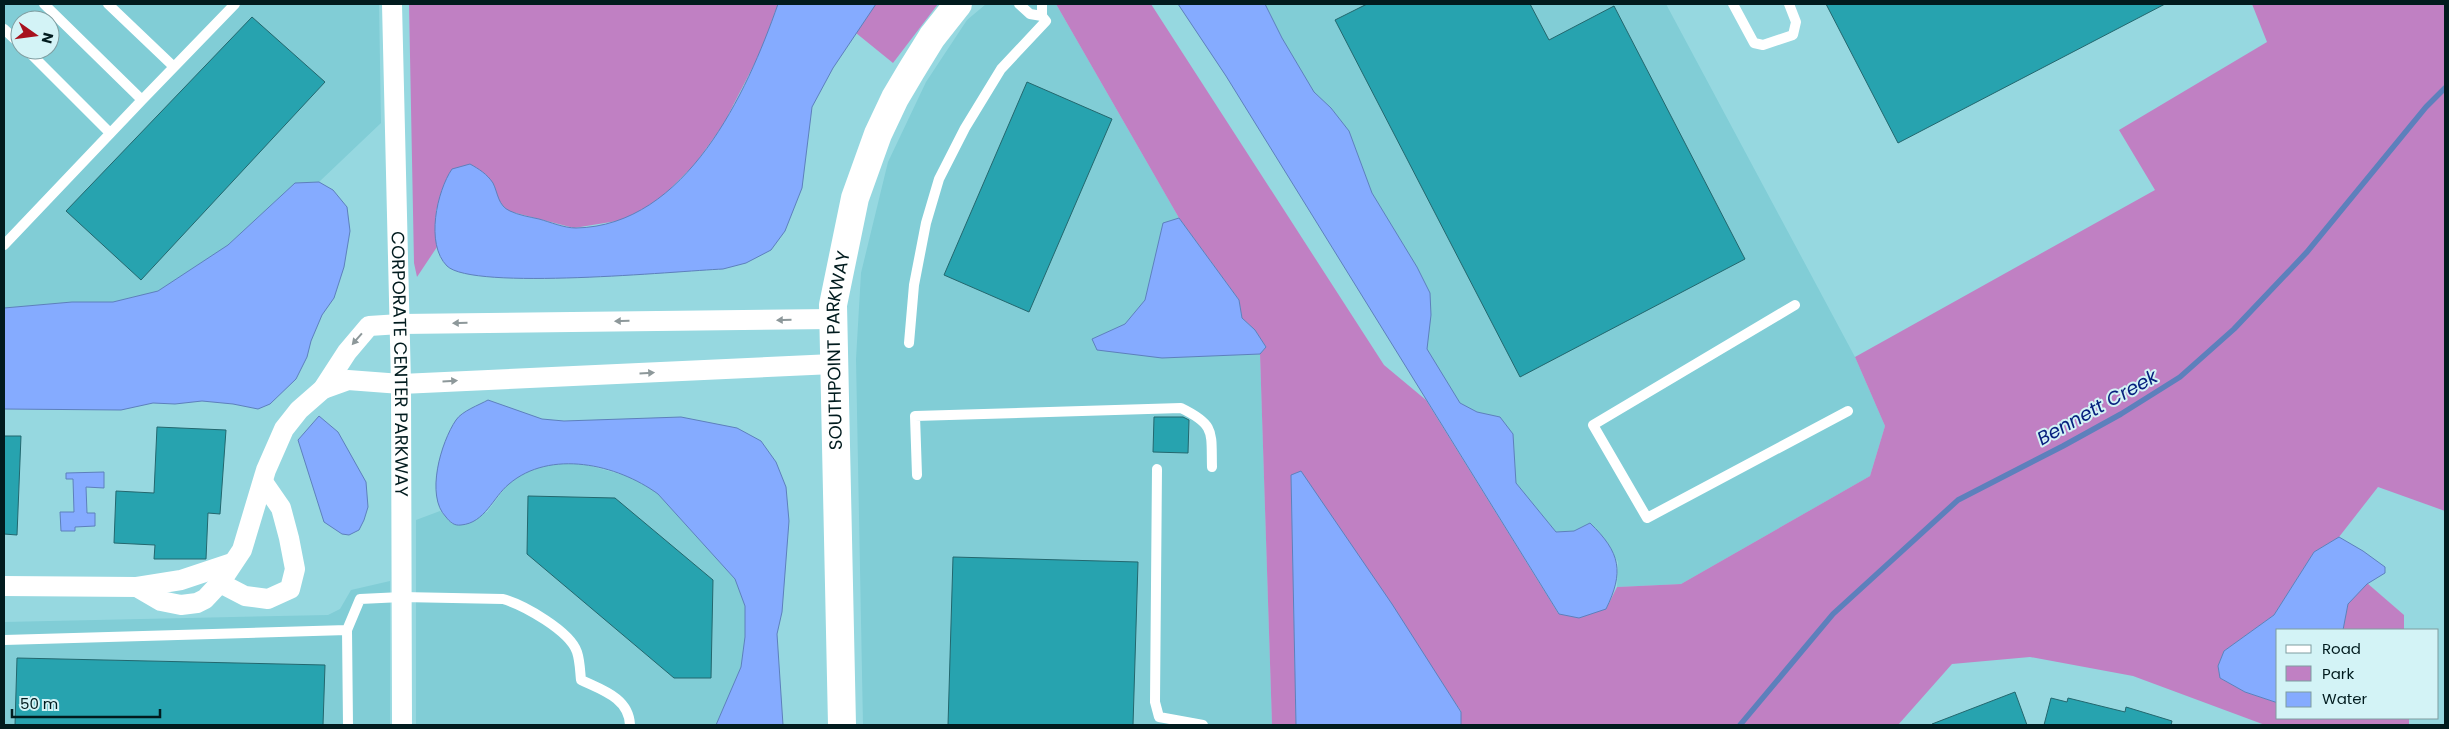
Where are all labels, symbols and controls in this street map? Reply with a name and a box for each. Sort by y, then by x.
north arrow [10,10,60,60]
text: N [37,31,59,46]
street label: CORPORATE CENTER PARKWAY [385,231,414,497]
street label: SOUTHPOINT PARKWAY [820,248,856,450]
one-way arrow [776,316,792,324]
one-way arrow [614,317,630,325]
one-way arrow [451,319,467,327]
one-way arrow [352,333,363,346]
water label: Bennett Creek [2032,363,2164,452]
one-way arrow [640,368,656,376]
one-way arrow [442,377,458,385]
legend [2276,629,2439,719]
text: Road [2322,638,2361,659]
text: Park [2322,663,2354,684]
scale bar [12,686,160,718]
text: Water [2322,688,2368,709]
text: 50 m [20,693,58,714]

